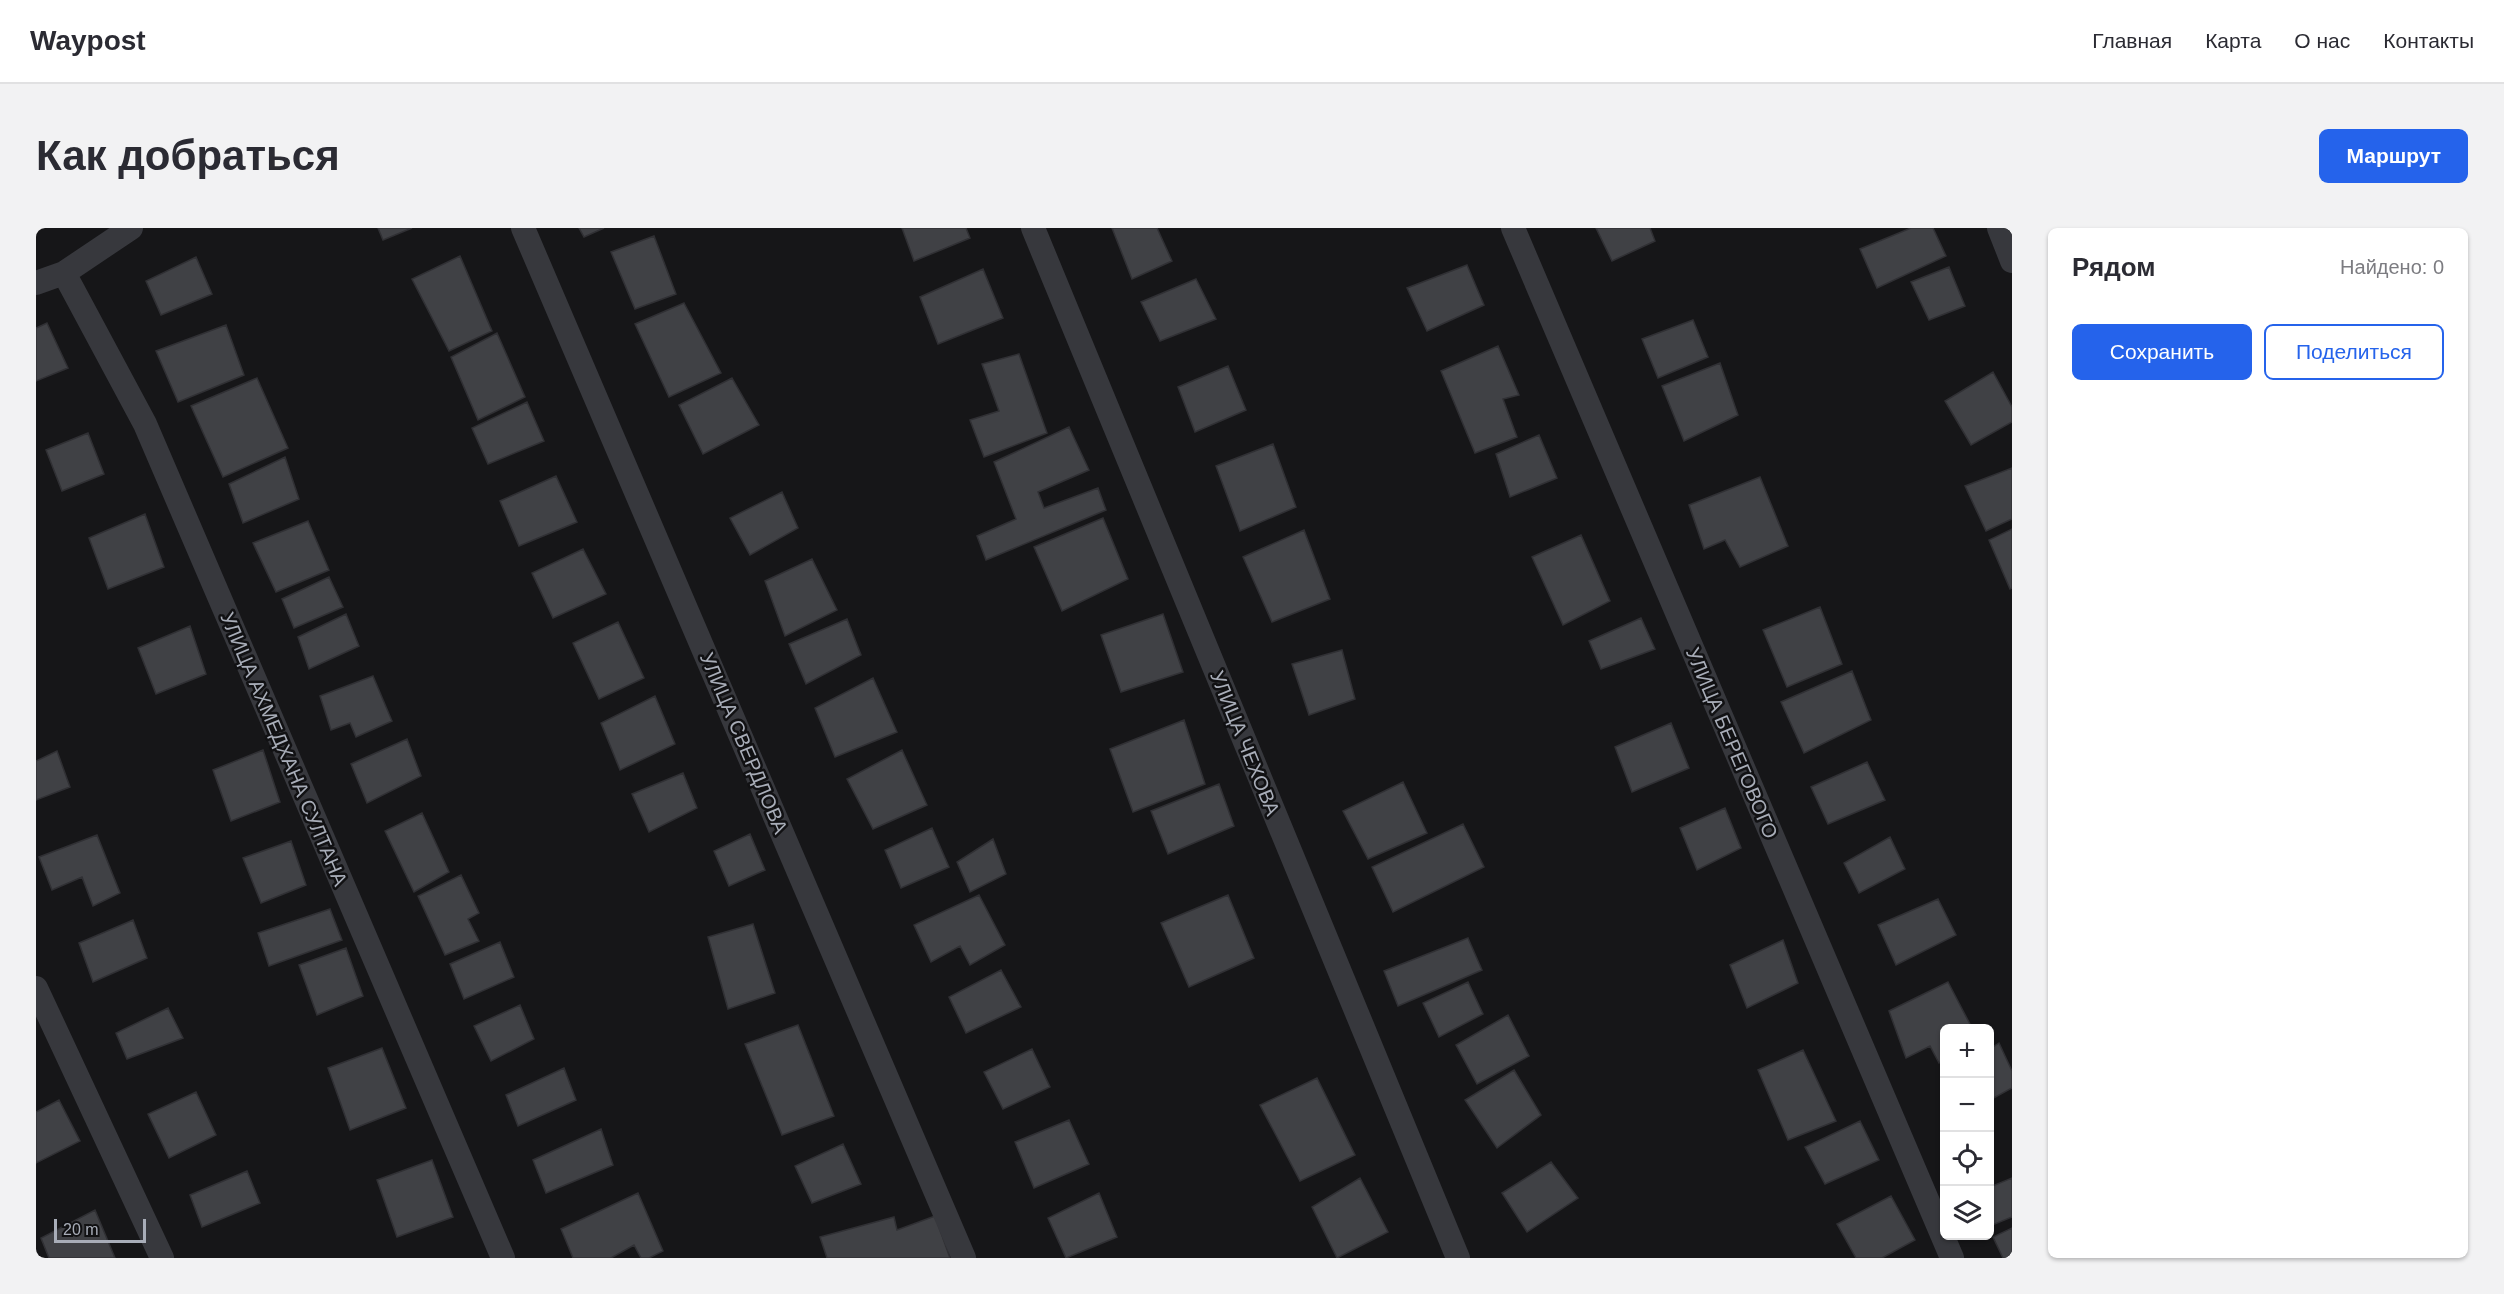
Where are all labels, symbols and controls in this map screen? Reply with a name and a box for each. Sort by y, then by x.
text: Waypost [30,25,146,56]
text: Главная [2092,29,2172,52]
text: Карта [2205,29,2261,52]
text: О нас [2294,29,2350,52]
text: Контакты [2383,29,2474,52]
button: Маршрут [2319,129,2468,183]
text: Как добраться [36,132,340,179]
text: Рядом [2072,252,2155,282]
text: Найдено: 0 [2340,256,2444,278]
button: Сохранить [2072,324,2252,380]
button: Поделиться [2264,324,2444,380]
street label: УЛИЦА АХМЕДХАНА СУЛТАНА [216,609,352,890]
street label: УЛИЦА БЕРЕГОВОГО [1682,644,1782,842]
street label: УЛИЦА СВЕРДЛОВА [696,649,792,837]
street label: УЛИЦА ЧЕХОВА [1206,667,1284,819]
map controls [1940,1024,1994,1240]
button: + [1940,1024,1994,1078]
button: − [1940,1078,1994,1132]
button: locate [1940,1132,1994,1186]
button: layers [1940,1186,1994,1240]
scale bar [54,1216,146,1244]
text: 20 m [63,1221,99,1238]

